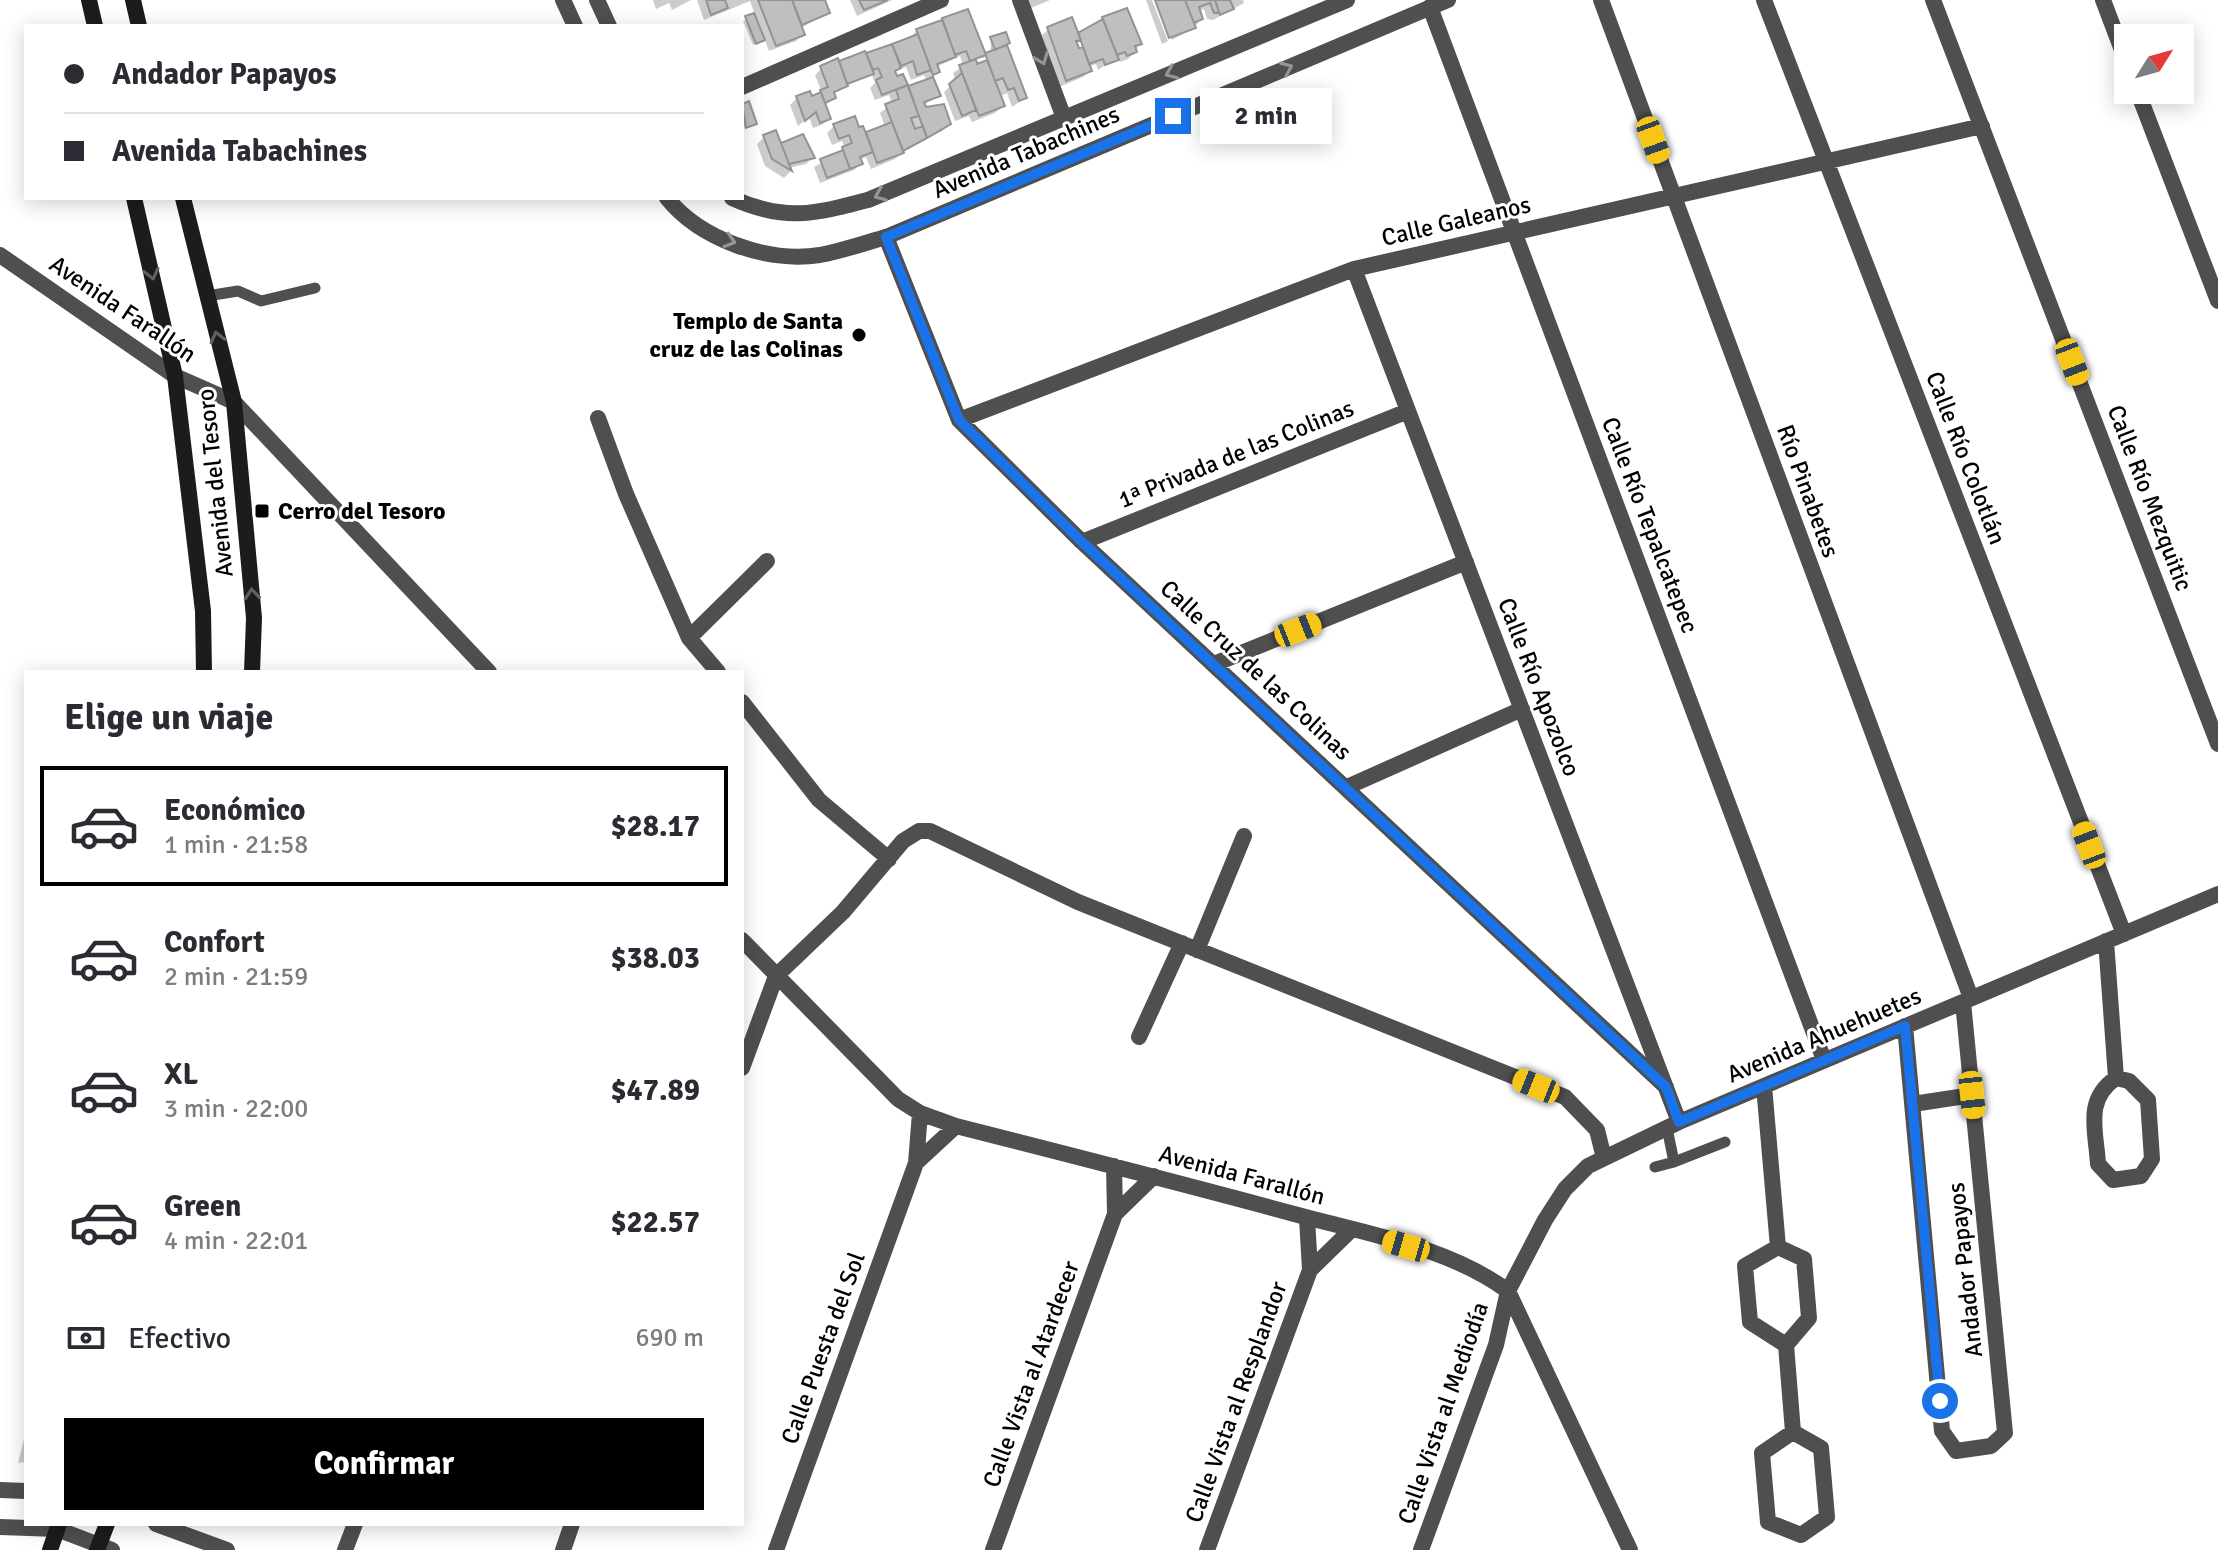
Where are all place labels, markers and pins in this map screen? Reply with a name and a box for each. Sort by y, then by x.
place label: Templo de Santa cruz de las Colinas [649,306,843,364]
marker: Templo de Santa cruz de las Colinas [850,326,868,344]
place label: Cerro del Tesoro [278,496,446,526]
marker: Cerro del Tesoro [253,502,271,520]

